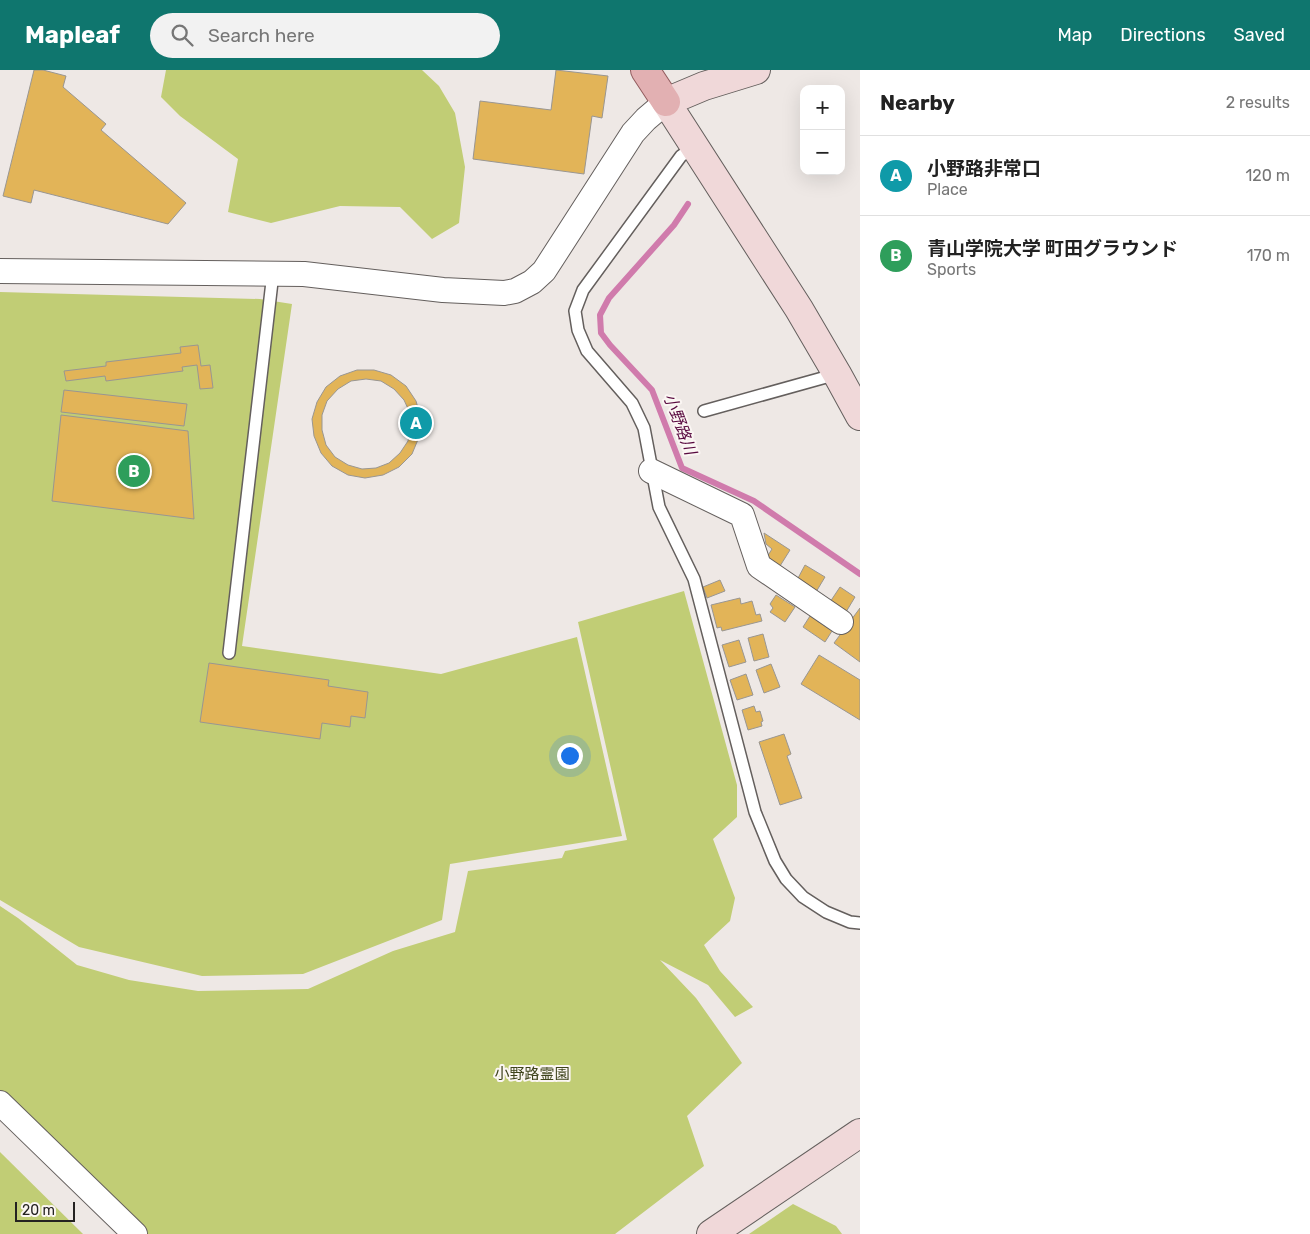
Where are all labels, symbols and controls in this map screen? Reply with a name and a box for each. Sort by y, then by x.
search box [150,13,500,58]
text: Mapleaf [25,21,120,49]
icon: search [168,21,196,49]
text: Search here [208,24,315,47]
text: Map [1057,24,1092,46]
text: Directions [1120,24,1206,46]
text: Saved [1234,24,1285,46]
map controls [800,85,845,175]
button: + [800,85,845,130]
text: Nearby [880,90,955,115]
text: 2 results [1226,93,1290,112]
button: − [800,130,845,175]
text: 小野路非常口 [927,157,1041,180]
text: A [890,166,902,185]
text: 120 m [1245,166,1290,185]
text: Place [927,180,968,199]
text: 青山学院大学 町田グラウンド [927,237,1178,260]
text: B [890,246,902,265]
text: 170 m [1247,246,1290,265]
text: Sports [927,260,976,279]
water label: 小野路川 [660,391,701,459]
pin: A [400,404,432,442]
pin: B [118,452,150,490]
your location [557,743,583,769]
park label: 小野路霊園 [494,1065,570,1083]
scale bar [15,1199,75,1222]
text: 20 m [22,1202,55,1219]

